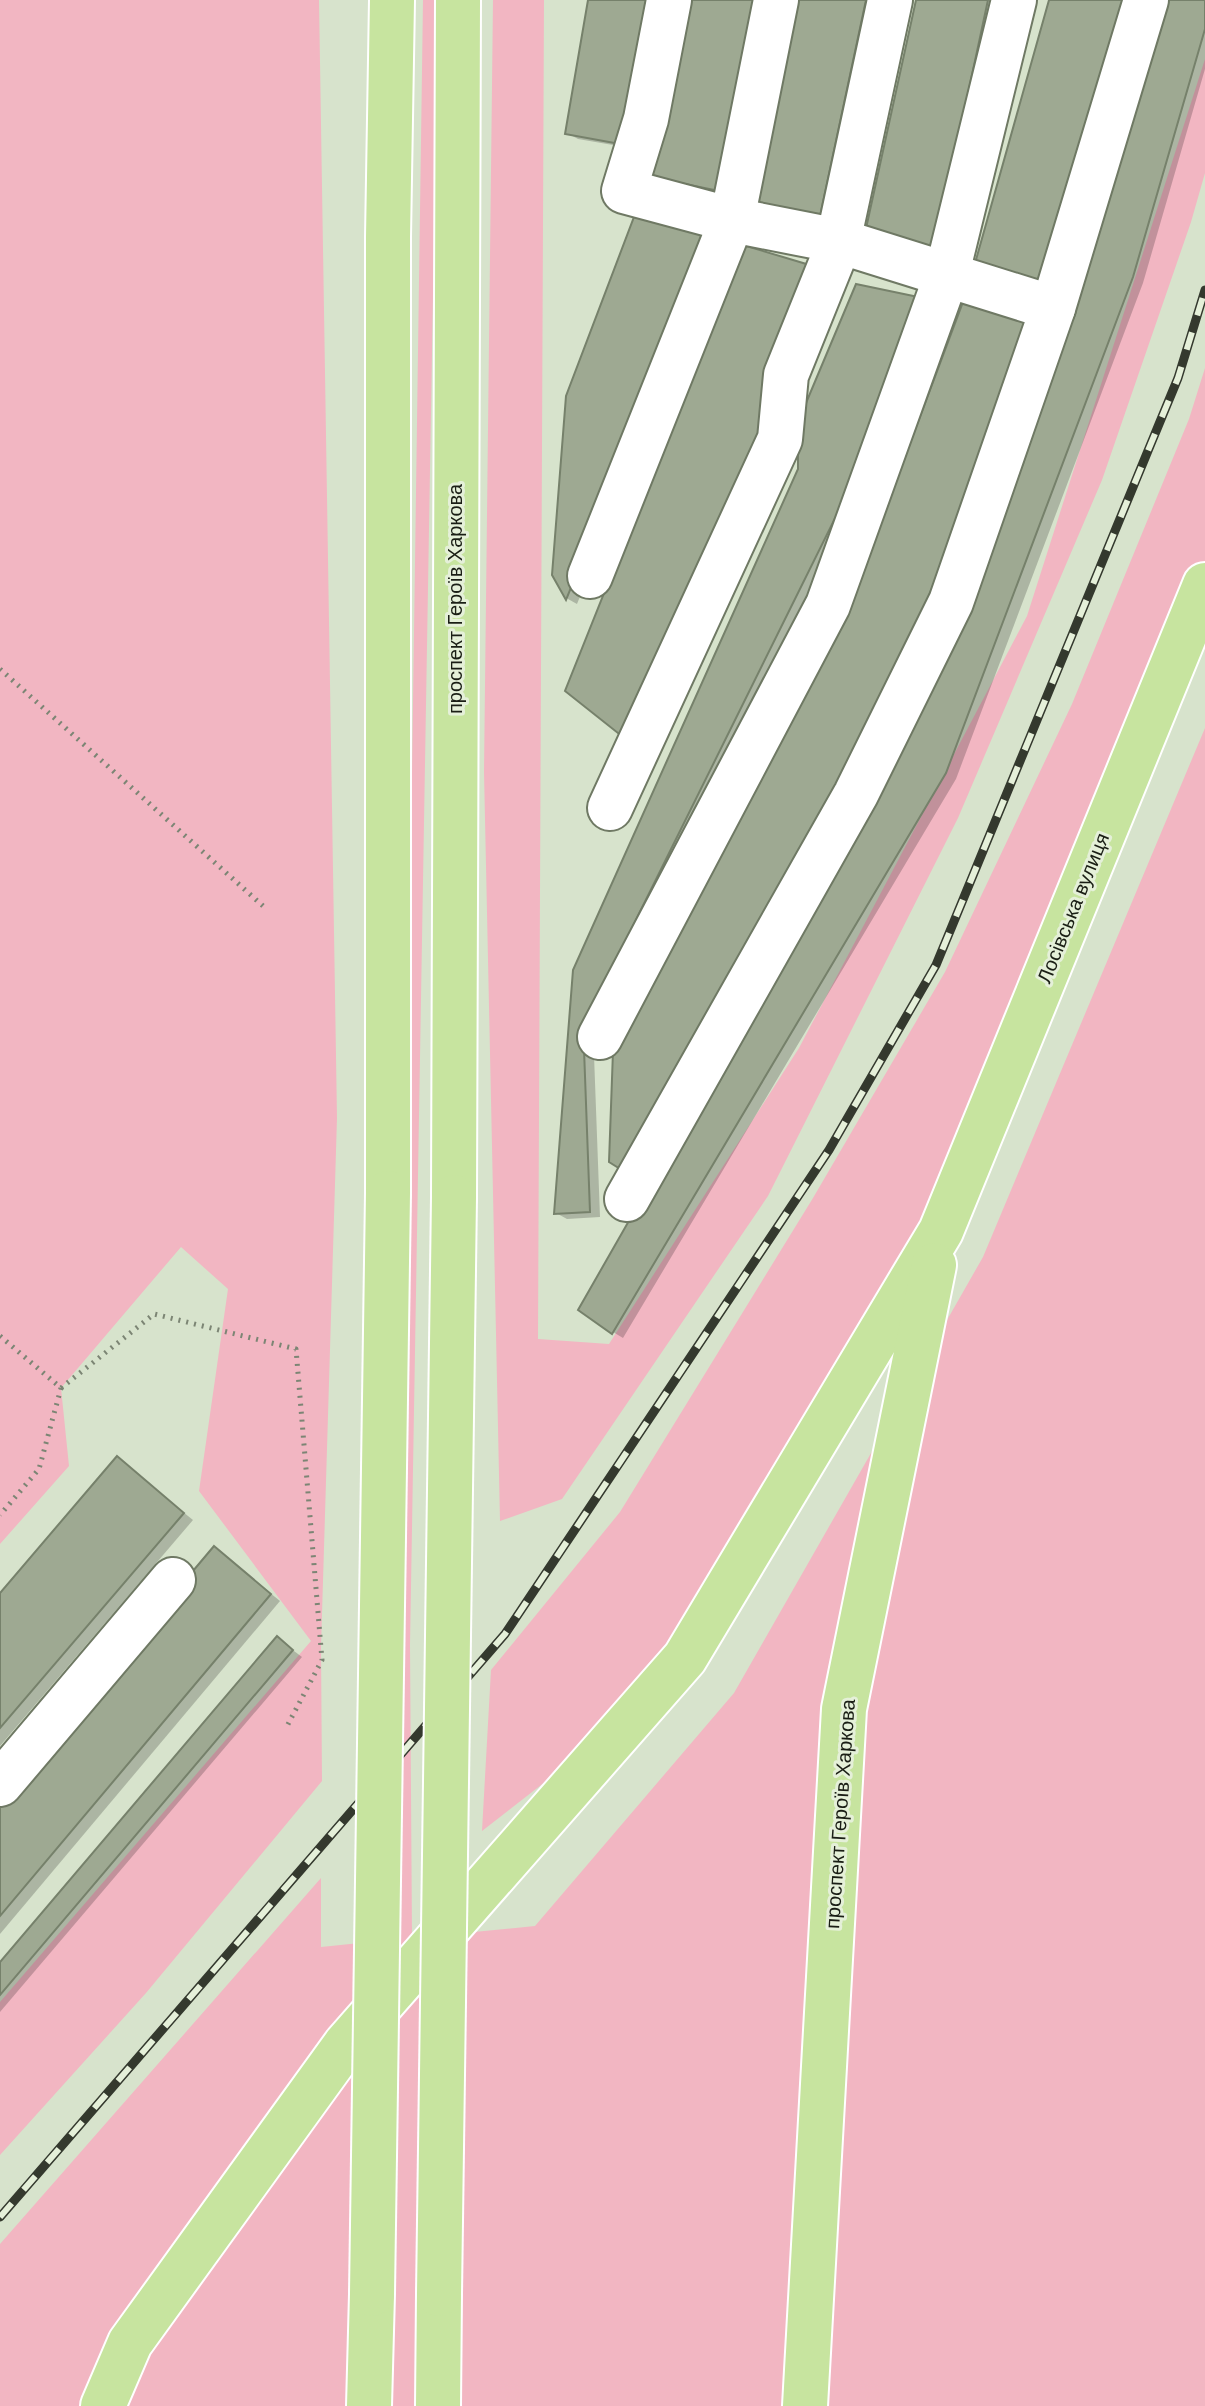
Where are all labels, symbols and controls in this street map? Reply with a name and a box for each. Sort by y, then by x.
street label: проспект Героїв Харкова [442,483,468,714]
street label: Лосівська вулиця [1031,829,1115,987]
street label: проспект Героїв Харкова [819,1697,861,1930]

